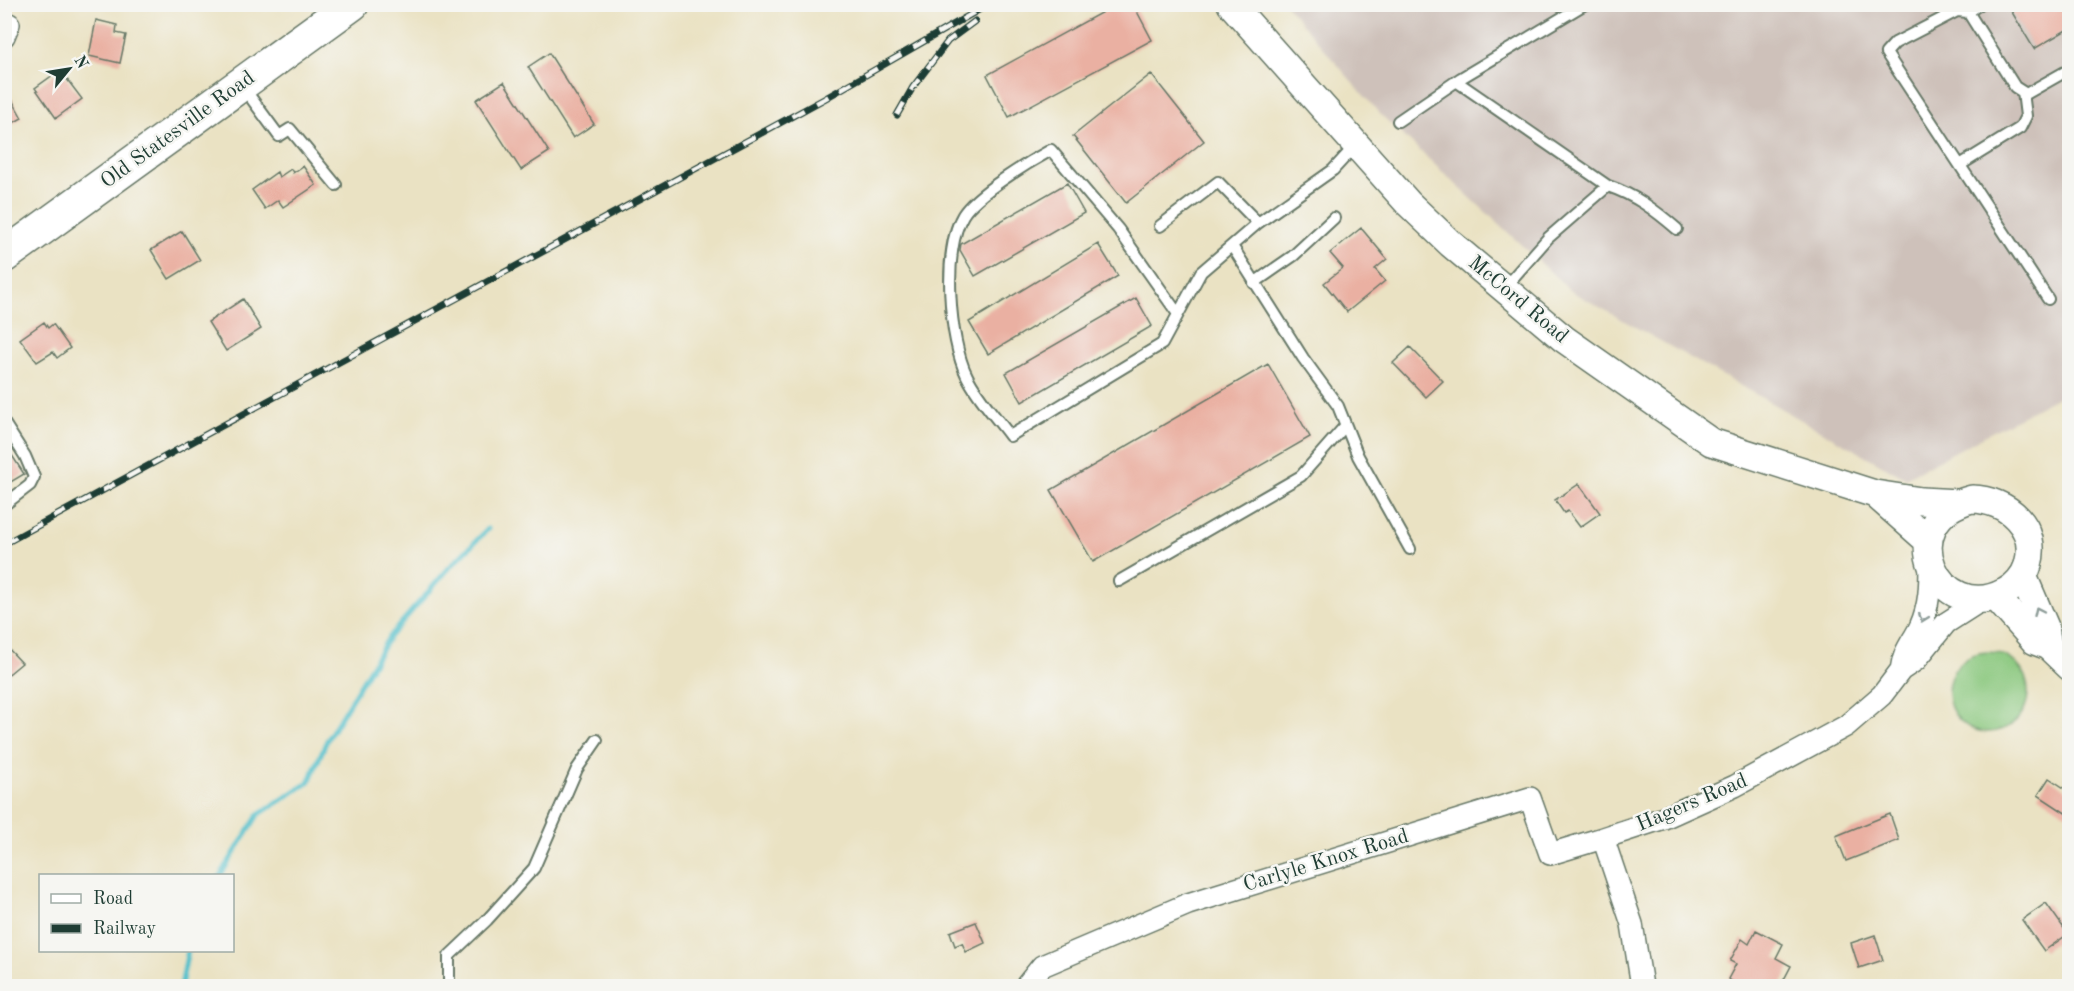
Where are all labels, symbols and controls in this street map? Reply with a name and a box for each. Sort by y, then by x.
north arrow [39,39,99,99]
text: N [70,53,91,72]
street label: Old Statesville Road [97,67,259,193]
street label: McCord Road [1464,252,1572,348]
one-way arrow [2033,606,2045,617]
one-way arrow [1918,612,1930,623]
street label: Hagers Road [1633,770,1751,836]
street label: Carlyle Knox Road [1241,826,1411,896]
legend [39,874,234,952]
text: Road [93,890,133,908]
text: Railway [93,920,156,938]

